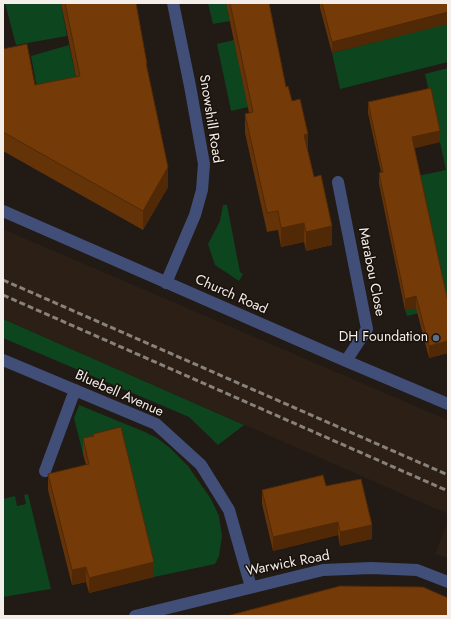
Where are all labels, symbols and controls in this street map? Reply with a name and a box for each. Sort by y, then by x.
street label: Snowshill Road [195,74,225,164]
street label: Marabou Close [354,226,388,318]
street label: Church Road [192,272,270,318]
place label: DH Foundation [339,330,428,346]
marker: DH Foundation [431,333,441,343]
street label: Bluebell Avenue [72,367,166,421]
street label: Warwick Road [245,548,331,580]

